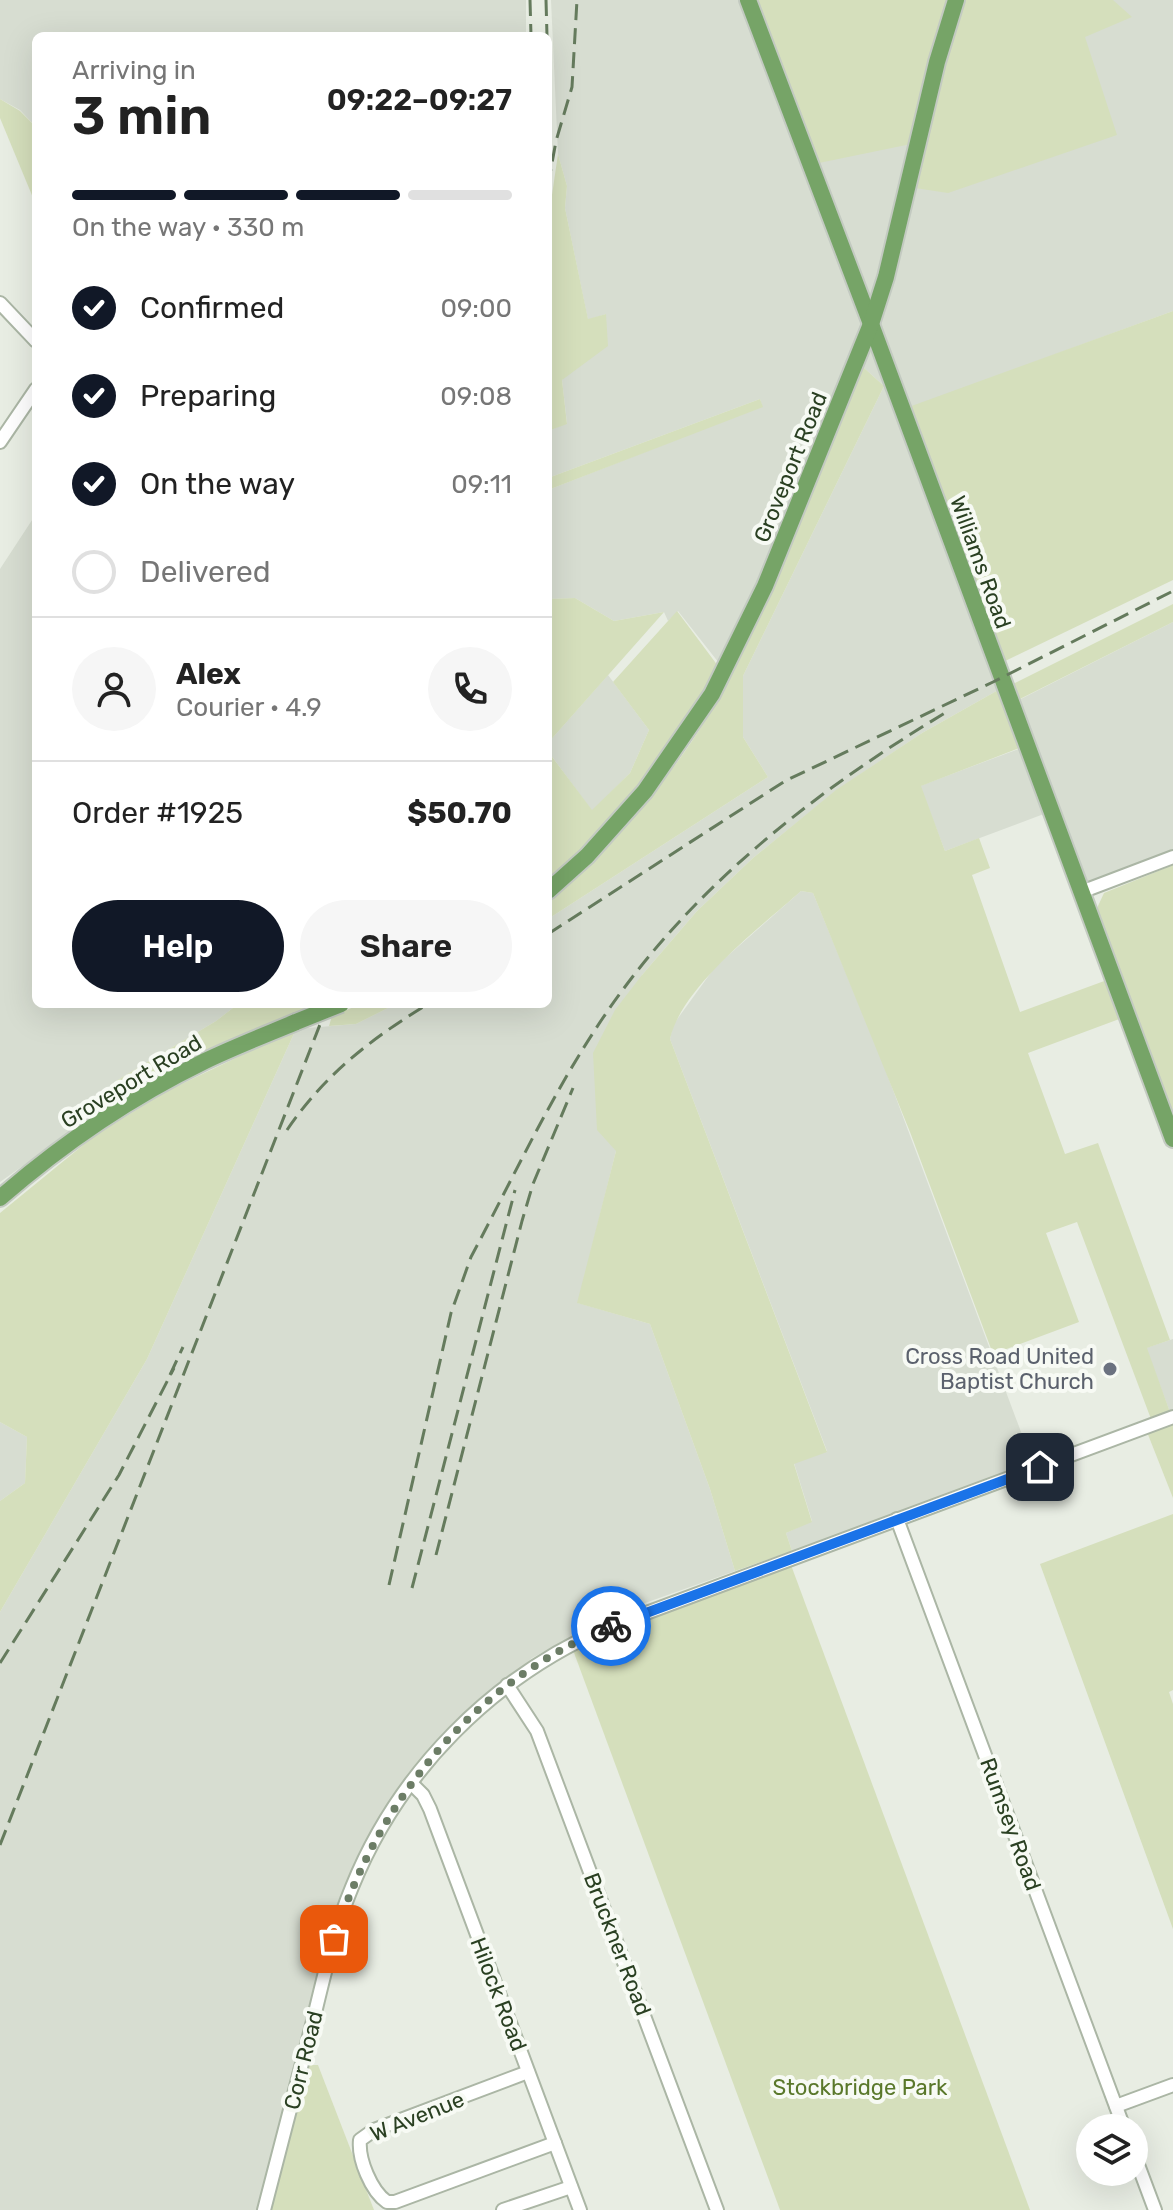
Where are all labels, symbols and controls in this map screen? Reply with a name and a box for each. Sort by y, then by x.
text: Arriving in [72,55,196,86]
text: 09:22–09:27 [327,82,512,118]
text: 3 min [72,85,211,147]
text: On the way · 330 m [72,212,304,243]
icon: check [72,286,116,330]
text: Confirmed [140,290,284,326]
text: 09:00 [440,293,512,324]
icon: check [72,374,116,418]
text: Preparing [140,378,276,414]
text: 09:08 [440,381,512,412]
street label: Groveport Road [748,388,833,546]
icon: check [72,462,116,506]
text: On the way [140,466,295,502]
text: 09:11 [451,469,512,500]
street label: Williams Road [944,492,1017,632]
text: Delivered [140,554,271,590]
button: person [72,647,156,731]
button: phone [428,647,512,731]
text: Alex [176,656,241,692]
text: Courier · 4.9 [176,692,322,723]
text: Order #1925 [72,795,243,831]
text: $50.70 [407,795,512,831]
button: Help [72,900,284,992]
button: Share [300,900,512,992]
street label: Groveport Road [56,1029,207,1134]
place label: Cross Road United Baptist Church [905,1343,1094,1395]
marker: Cross Road United Baptist Church [1101,1360,1119,1378]
pin [1006,1433,1074,1501]
icon: home [1018,1445,1062,1489]
courier [571,1586,651,1666]
icon: bike [589,1604,633,1648]
street label: Rumsey Road [974,1754,1047,1894]
street label: Bruckner Road [578,1869,657,2019]
pin [300,1905,368,1973]
icon: bag [312,1917,356,1961]
street label: Hilock Road [464,1933,533,2055]
street label: Corr Road [278,2008,329,2112]
park label: Stockbridge Park [773,2074,948,2101]
street label: W Avenue [366,2085,468,2148]
map controls [1076,2114,1148,2186]
button: layers [1076,2114,1148,2186]

